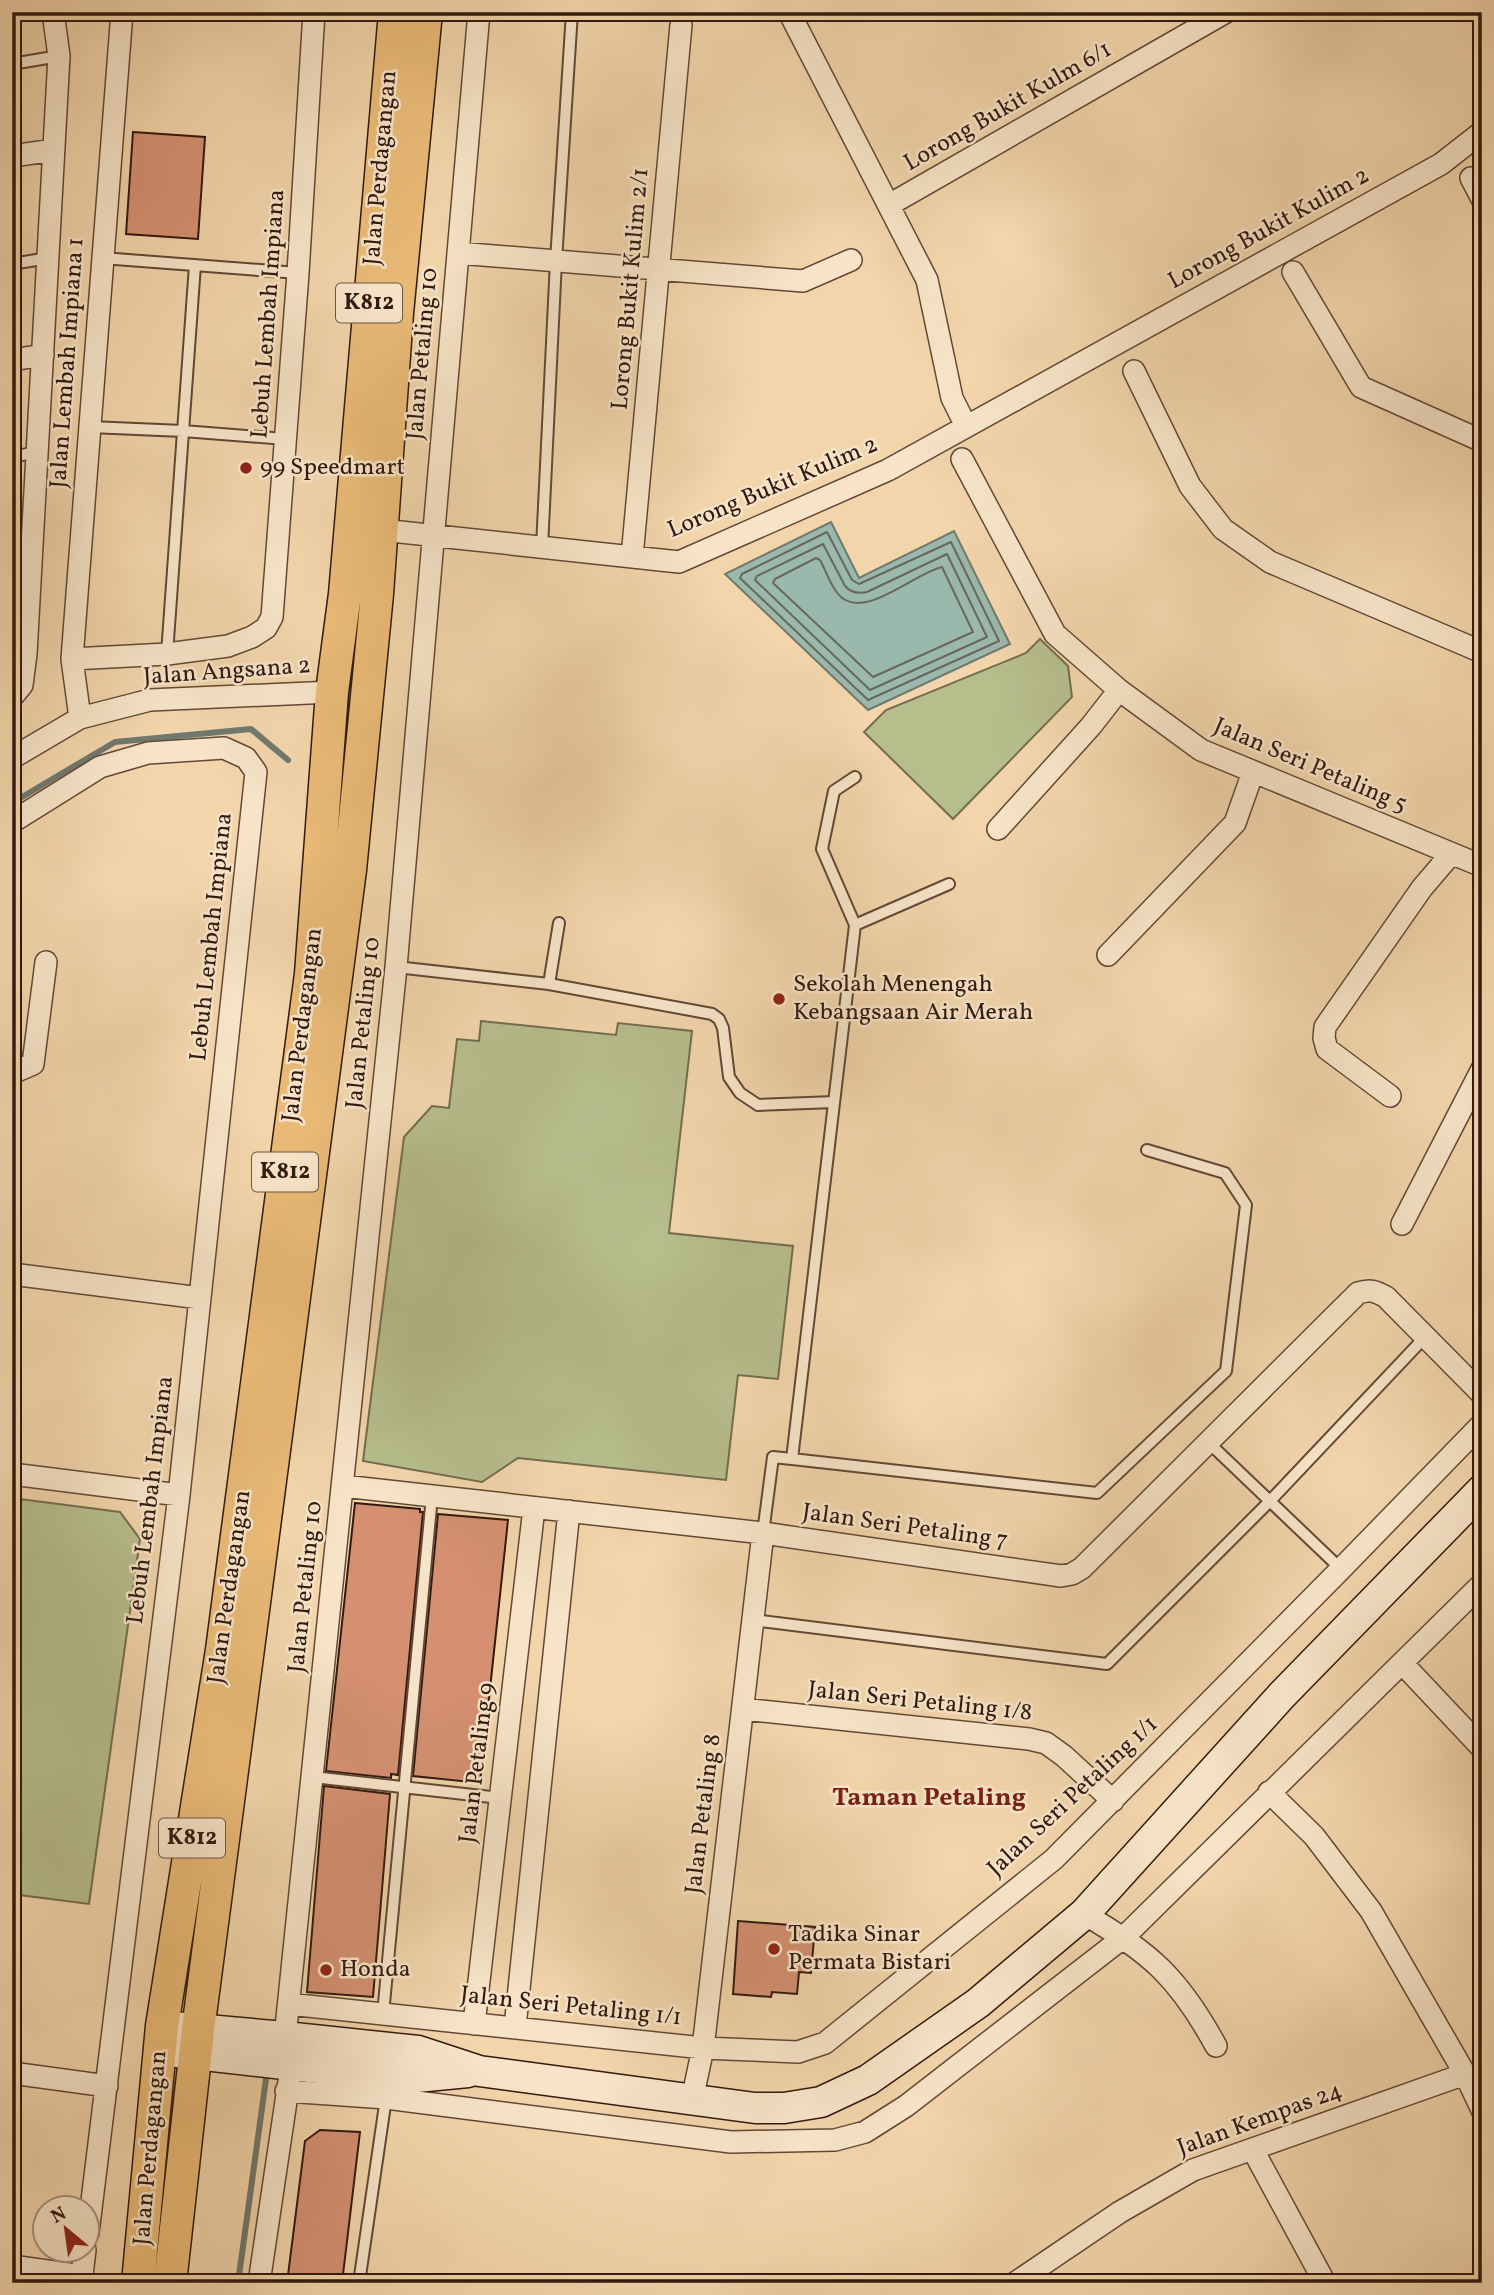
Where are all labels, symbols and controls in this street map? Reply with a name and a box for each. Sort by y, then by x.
street label: Lorong Bukit Kulm 6/1 [898,34,1118,180]
street label: Jalan Perdagangan [356,69,406,267]
street label: Lorong Bukit Kulim 2 [1162,159,1376,299]
street label: Lorong Bukit Kulim 2/1 [603,167,659,411]
street label: Lebuh Lembah Impiana [243,188,295,440]
street label: Jalan Lembah Impiana 1 [42,236,94,490]
street label: Jalan Petaling 10 [399,266,447,442]
road number: K812 [336,284,402,322]
street label: Lorong Bukit Kulim 2 [663,428,883,548]
place label: 99 Speedmart [260,451,405,485]
marker: 99 Speedmart [238,460,254,476]
street label: Jalan Angsana 2 [142,649,312,695]
street label: Jalan Seri Petaling 5 [1208,710,1412,822]
street label: Lebuh Lembah Impiana [182,811,242,1063]
street label: Jalan Perdagangan [274,926,332,1124]
street label: Jalan Petaling 10 [338,935,390,1111]
place label: Sekolah Menengah Kebangsaan Air Merah [793,968,1033,1030]
marker: Sekolah Menengah Kebangsaan Air Merah [771,991,787,1007]
road number: K812 [252,1152,318,1191]
street label: Lebuh Lembah Impiana [119,1374,183,1626]
street label: Jalan Perdagangan [200,1488,260,1686]
street label: Jalan Seri Petaling 7 [800,1496,1010,1558]
street label: Jalan Petaling 10 [280,1499,332,1675]
street label: Jalan Seri Petaling 1/8 [806,1673,1034,1731]
street label: Jalan Petaling 9 [451,1681,505,1845]
street label: Jalan Seri Petaling 1/1 [980,1709,1166,1885]
street label: Jalan Petaling 8 [677,1732,731,1896]
district label: Taman Petaling [832,1780,1026,1816]
road number: K812 [159,1818,225,1857]
place label: Tadika Sinar Permata Bistari [788,1918,951,1980]
marker: Tadika Sinar Permata Bistari [766,1941,782,1957]
place label: Honda [340,1953,411,1987]
marker: Honda [318,1962,334,1978]
street label: Jalan Seri Petaling 1/1 [459,1978,683,2036]
street label: Jalan Perdagangan [126,2049,176,2247]
street label: Jalan Kempas 24 [1173,2074,1347,2166]
north arrow [32,2194,102,2264]
text: N [46,2201,71,2231]

